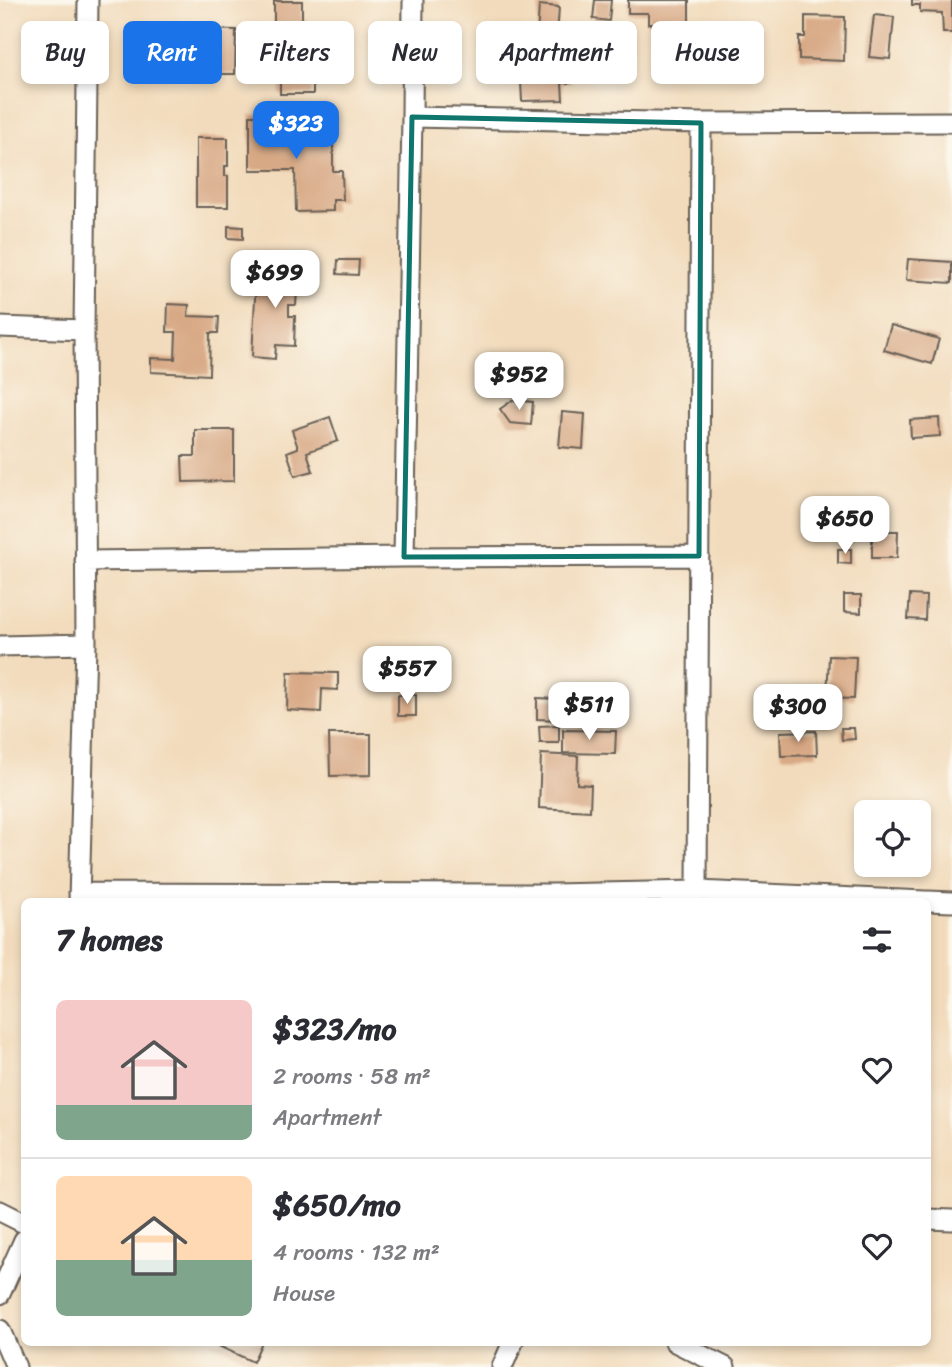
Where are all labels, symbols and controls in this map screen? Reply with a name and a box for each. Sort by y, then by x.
chip: Buy [21,21,109,84]
chip: Rent [123,21,222,84]
chip: Filters [236,21,354,84]
chip: New [368,21,462,84]
chip: Apartment [476,21,637,84]
chip: House [651,21,764,84]
pin: $323 [255,102,337,161]
text: $323 [269,103,323,144]
pin: $699 [234,250,316,310]
text: $699 [247,252,303,293]
pin: $952 [478,352,560,412]
text: $952 [491,354,547,395]
pin: $650 [804,496,886,556]
text: $650 [816,498,874,539]
pin: $557 [366,646,448,706]
text: $557 [379,648,435,689]
pin: $511 [548,682,630,742]
text: $511 [564,684,614,725]
pin: $300 [757,684,839,744]
text: $300 [769,686,827,727]
map controls [854,800,931,877]
button: locate [854,800,931,877]
text: 7 homes [56,913,163,967]
icon: filters [858,921,896,959]
text: $323/mo [273,1002,397,1056]
icon: home [112,1028,196,1112]
icon: heart [858,1051,896,1089]
text: 2 rooms · 58 m² [273,1056,431,1097]
text: Apartment [273,1097,382,1138]
text: $650/mo [273,1178,401,1232]
icon: home [112,1204,196,1288]
icon: heart [858,1227,896,1265]
text: 4 rooms · 132 m² [273,1232,440,1273]
text: House [273,1273,335,1314]

